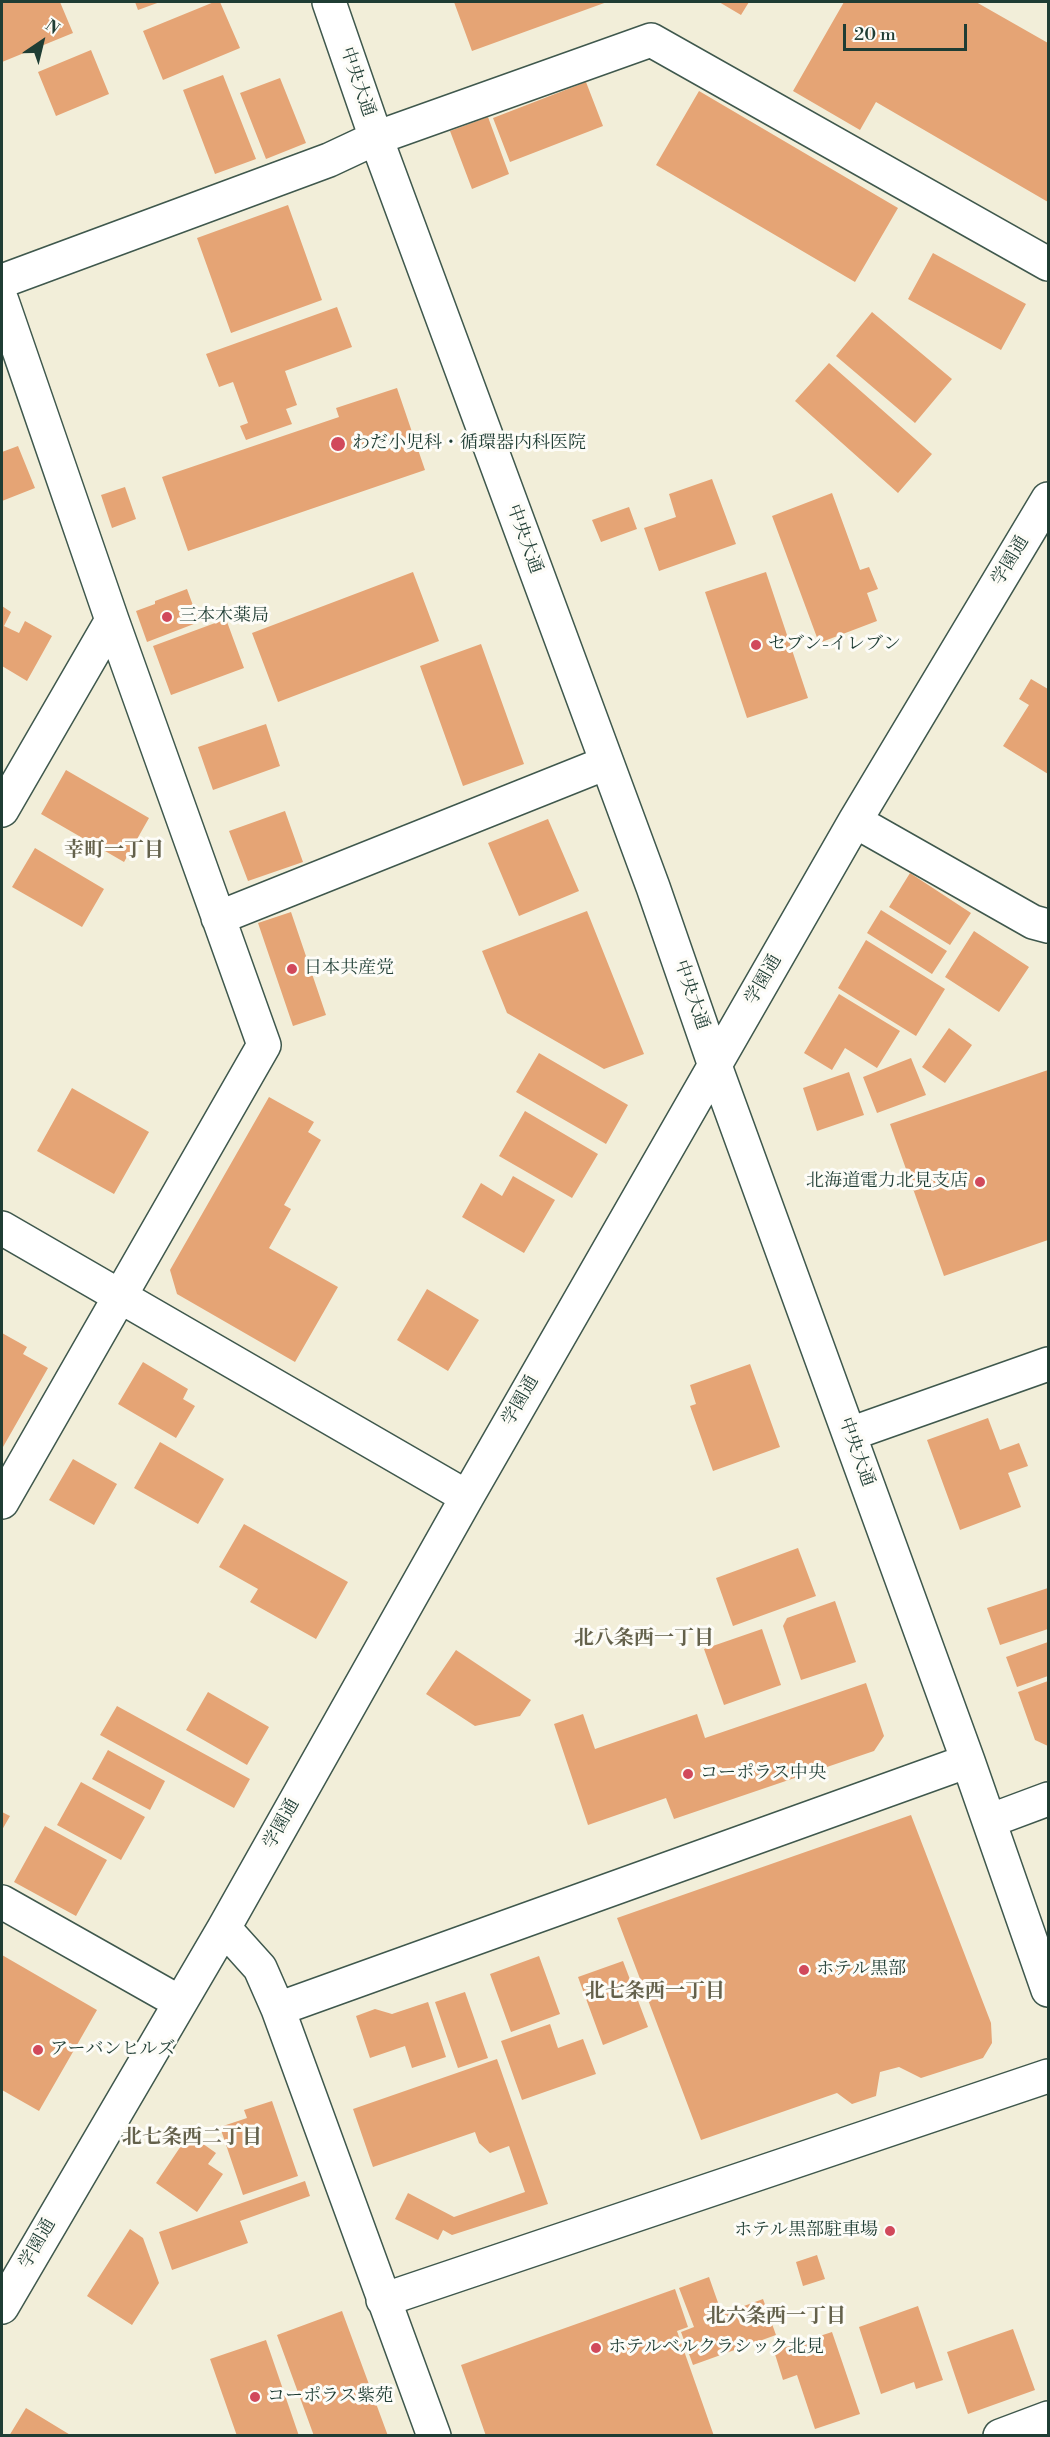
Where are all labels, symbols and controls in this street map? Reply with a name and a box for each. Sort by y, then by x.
north arrow [12,12,72,72]
scale bar [846,12,970,50]
text: N [41,15,63,39]
text: 20 m [854,23,896,46]
street label: 中央大通 [335,44,379,120]
place label: わだ小児科・循環器内科医院 [352,433,586,455]
marker: わだ小児科・循環器内科医院 [329,435,347,453]
street label: 中央大通 [502,501,546,577]
street label: 学園通 [988,532,1034,590]
place label: 三本木薬局 [179,606,269,628]
marker: 三本木薬局 [160,610,174,624]
place label: セブン-イレブン [768,634,901,656]
marker: セブン-イレブン [749,638,763,652]
district label: 幸町一丁目 [64,839,164,863]
street label: 学園通 [741,951,787,1009]
street label: 中央大通 [669,957,713,1033]
place label: 日本共産党 [304,958,394,980]
marker: 日本共産党 [285,962,299,976]
place label: 北海道電力北見支店 [806,1171,968,1193]
marker: 北海道電力北見支店 [973,1175,987,1189]
street label: 学園通 [498,1372,544,1430]
street label: 中央大通 [834,1414,878,1490]
district label: 北八条西一丁目 [574,1627,714,1651]
place label: コーポラス中央 [700,1763,826,1785]
marker: コーポラス中央 [681,1767,695,1781]
street label: 学園通 [259,1795,305,1853]
place label: ホテル黒部 [816,1959,906,1981]
marker: ホテル黒部 [797,1963,811,1977]
district label: 北七条西一丁目 [585,1980,725,2004]
place label: アーバンヒルズ [50,2039,175,2061]
marker: アーバンヒルズ [31,2043,45,2057]
district label: 北七条西二丁目 [122,2126,262,2150]
street label: 学園通 [15,2215,61,2273]
place label: ホテル黒部駐車場 [734,2220,878,2242]
marker: ホテル黒部駐車場 [883,2224,897,2238]
district label: 北六条西一丁目 [706,2305,846,2329]
place label: ホテルベルクラシック北見 [608,2337,824,2359]
marker: ホテルベルクラシック北見 [589,2341,603,2355]
place label: コーポラス紫苑 [267,2386,393,2408]
marker: コーポラス紫苑 [248,2390,262,2404]

